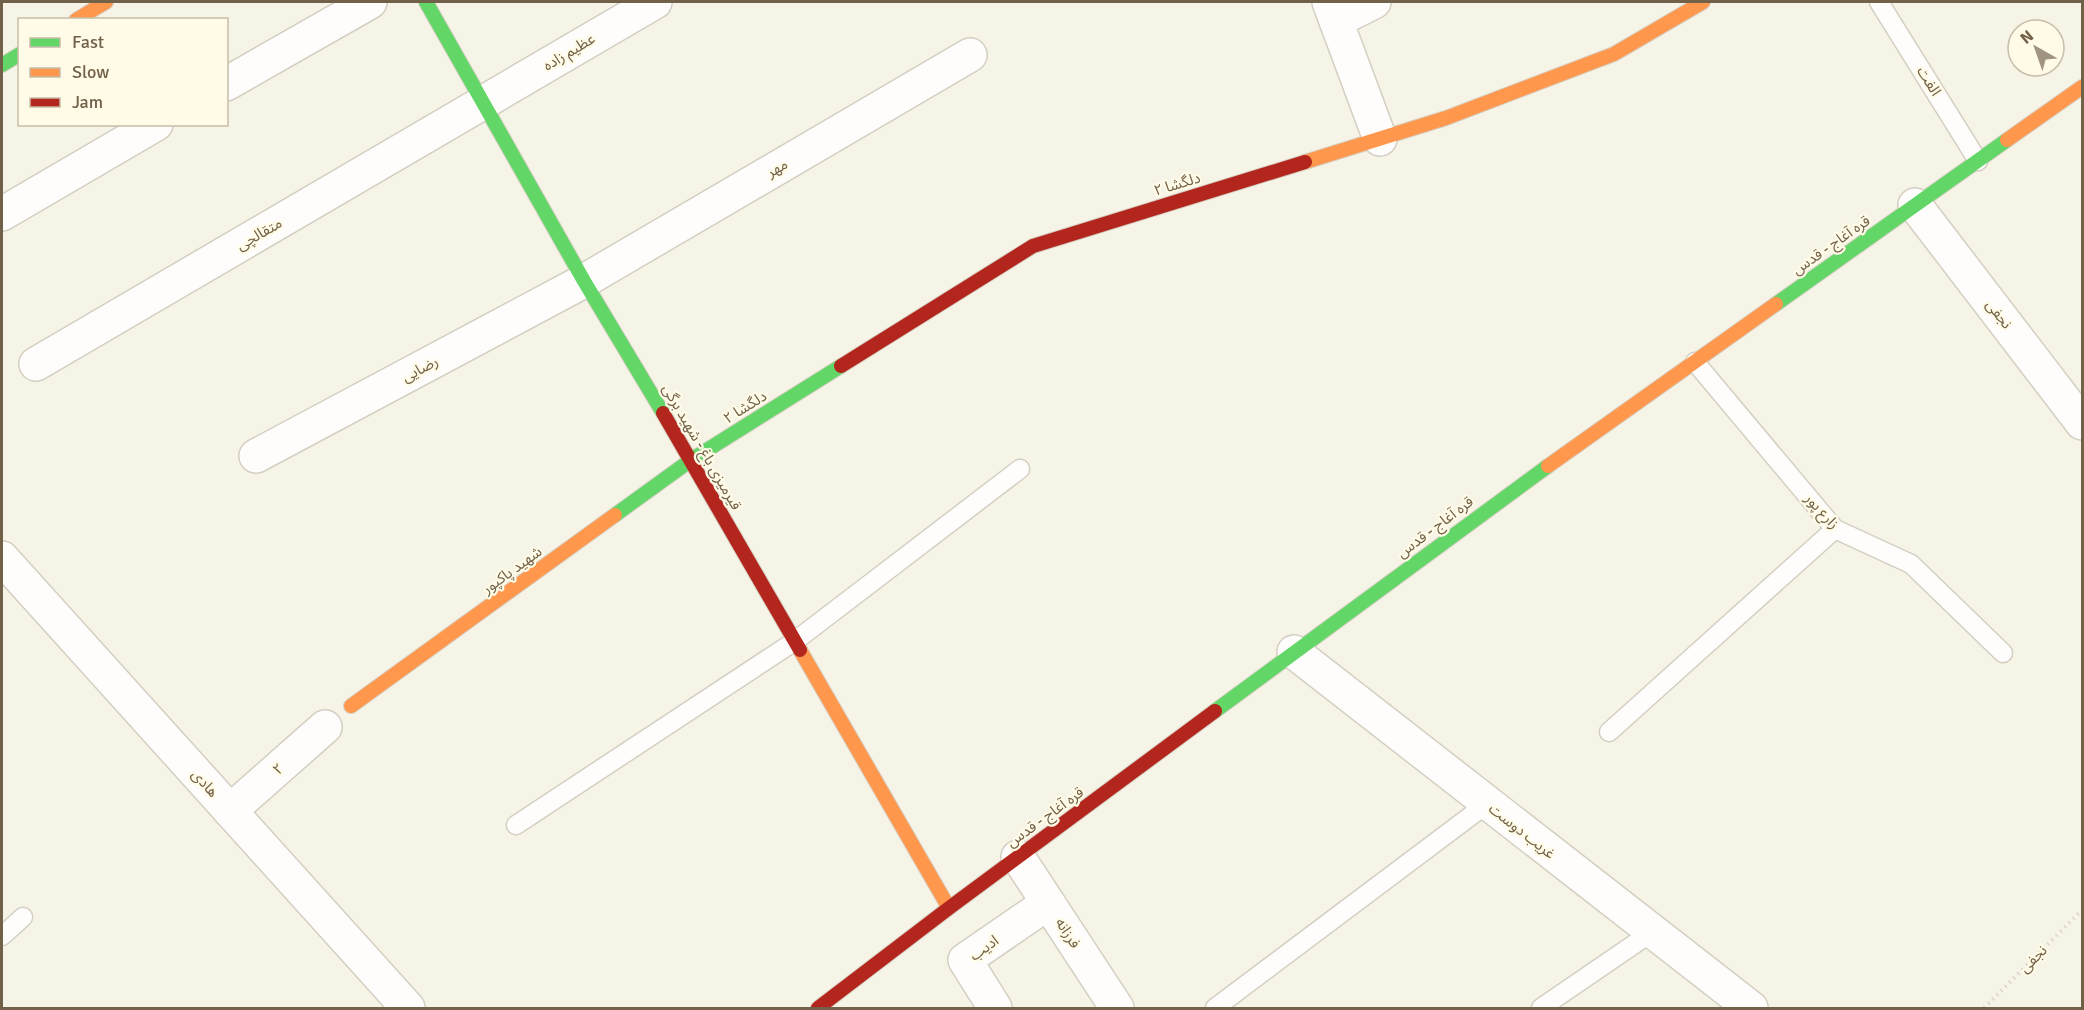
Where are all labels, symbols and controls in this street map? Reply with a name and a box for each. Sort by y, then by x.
legend [18,18,228,126]
north arrow [2006,18,2066,78]
text: N [2016,26,2038,49]
street label: عظیم زاده [540,29,600,76]
text: Fast [72,31,104,53]
text: Slow [72,61,109,83]
street label: الفت [1913,63,1945,99]
text: Jam [72,91,103,113]
street label: مهر [762,155,791,182]
street label: دلگشا ۲ [1152,168,1202,200]
street label: قره آغاج - قدس [1789,211,1875,281]
street label: متقالچی [233,214,286,255]
street label: نجفی [1982,296,2016,332]
street label: رضایی [399,352,441,386]
street label: قیرمیزی باغ - شهید برگی [656,381,746,515]
street label: دلگشا ۲ [720,387,770,427]
street label: زارع پور [1798,489,1843,535]
street label: قره آغاج - قدس [1393,492,1479,564]
street label: شهید پاکپور [478,542,546,599]
street label: ۲ [269,759,287,779]
street label: هادی [188,765,222,801]
street label: قره آغاج - قدس [1003,783,1089,853]
street label: غریب دوست [1485,800,1559,863]
street label: فرزانه [1052,914,1085,952]
street label: ادیب [966,931,1002,965]
street label: نجفی [2015,941,2051,977]

